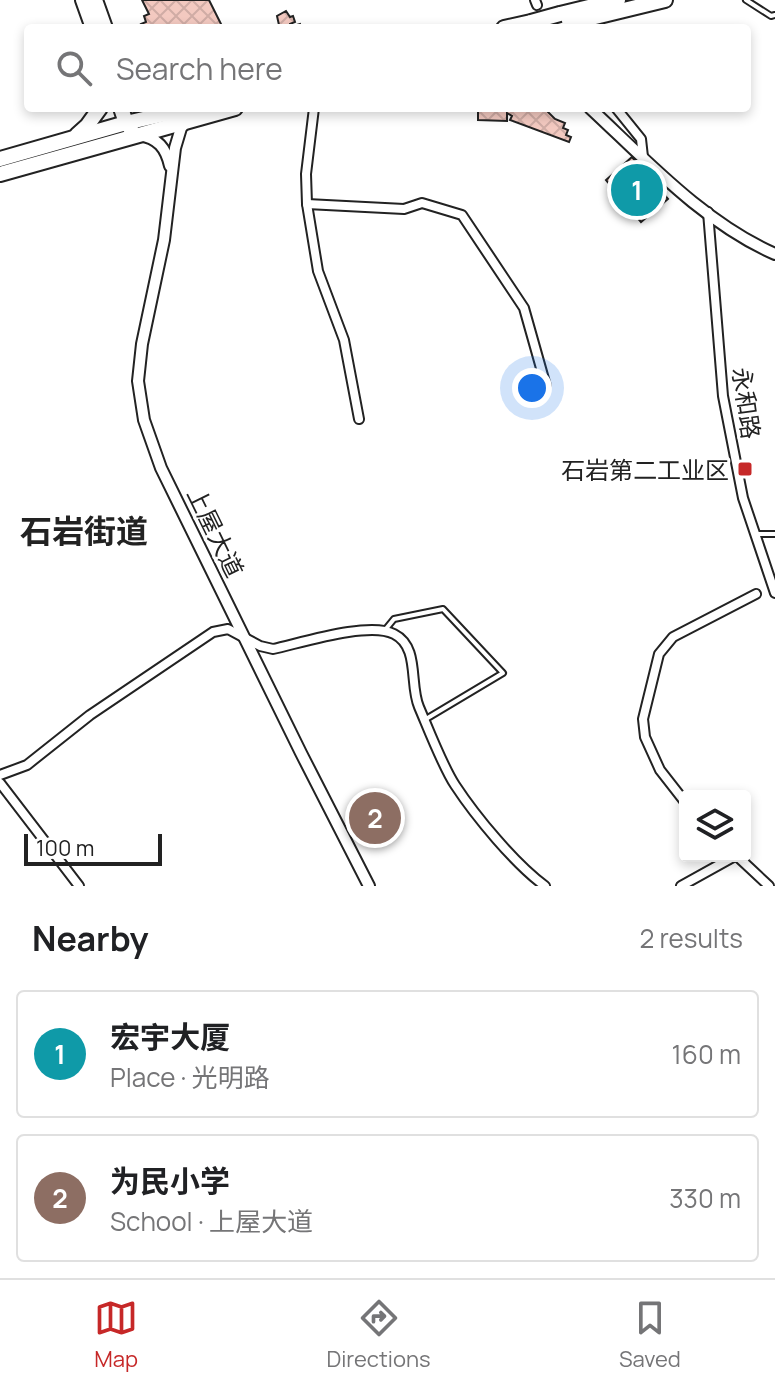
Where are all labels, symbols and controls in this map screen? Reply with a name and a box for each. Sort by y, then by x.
search box [24,24,751,112]
icon: search [52,46,96,90]
text: Search here [116,48,283,89]
pin: 1 [611,160,663,220]
street label: 永和路 [726,365,768,441]
your location [512,368,552,408]
place label: 石岩第二工业区 [561,453,729,486]
marker: 石岩第二工业区 [736,460,754,478]
street label: 上屋大道 [180,482,252,582]
district label: 石岩街道 [20,509,148,553]
pin: 2 [349,788,401,848]
map controls [679,790,751,862]
button: layers [679,790,751,862]
scale bar [24,830,162,866]
text: 100 m [36,833,94,863]
text: Nearby [32,915,148,961]
text: 2 results [639,920,743,956]
text: 宏宇大厦 [110,1016,230,1057]
text: 1 [54,1036,66,1072]
text: 160 m [672,1036,741,1072]
text: Place · 光明路 [110,1059,270,1095]
text: 为民小学 [110,1160,230,1201]
text: 2 [52,1180,68,1216]
text: 330 m [669,1180,741,1216]
text: School · 上屋大道 [110,1203,313,1239]
tab: Map [94,1296,138,1374]
tab: Directions [326,1296,431,1374]
tab: Saved [619,1296,681,1374]

